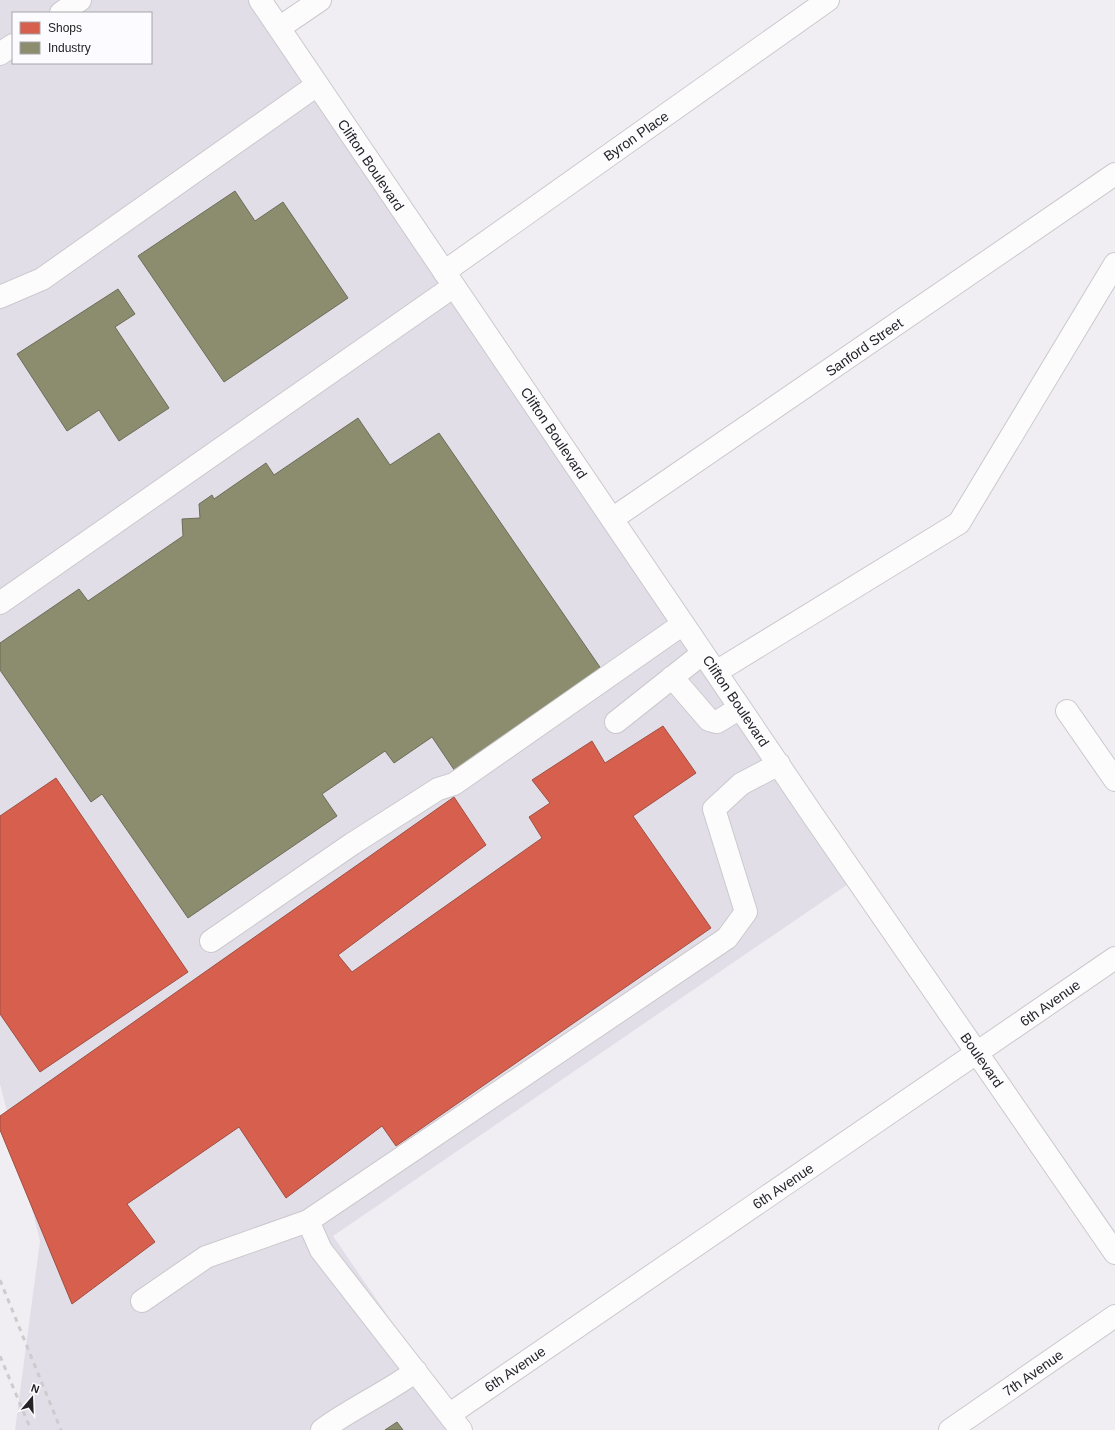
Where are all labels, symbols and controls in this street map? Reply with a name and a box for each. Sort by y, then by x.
legend [12,12,152,64]
text: Shops [48,21,82,35]
text: Industry [48,41,91,55]
street label: Byron Place [600,108,672,164]
street label: Clifton Boulevard [335,116,407,214]
street label: Sanford Street [822,314,906,379]
street label: Clifton Boulevard [518,384,590,482]
street label: Clifton Boulevard [700,652,772,750]
street label: 6th Avenue [1017,976,1083,1030]
street label: Boulevard [957,1030,1007,1090]
street label: 6th Avenue [750,1160,817,1212]
street label: 6th Avenue [482,1343,549,1395]
street label: 7th Avenue [1000,1346,1066,1400]
north arrow [12,1378,52,1418]
text: N [30,1382,41,1396]

